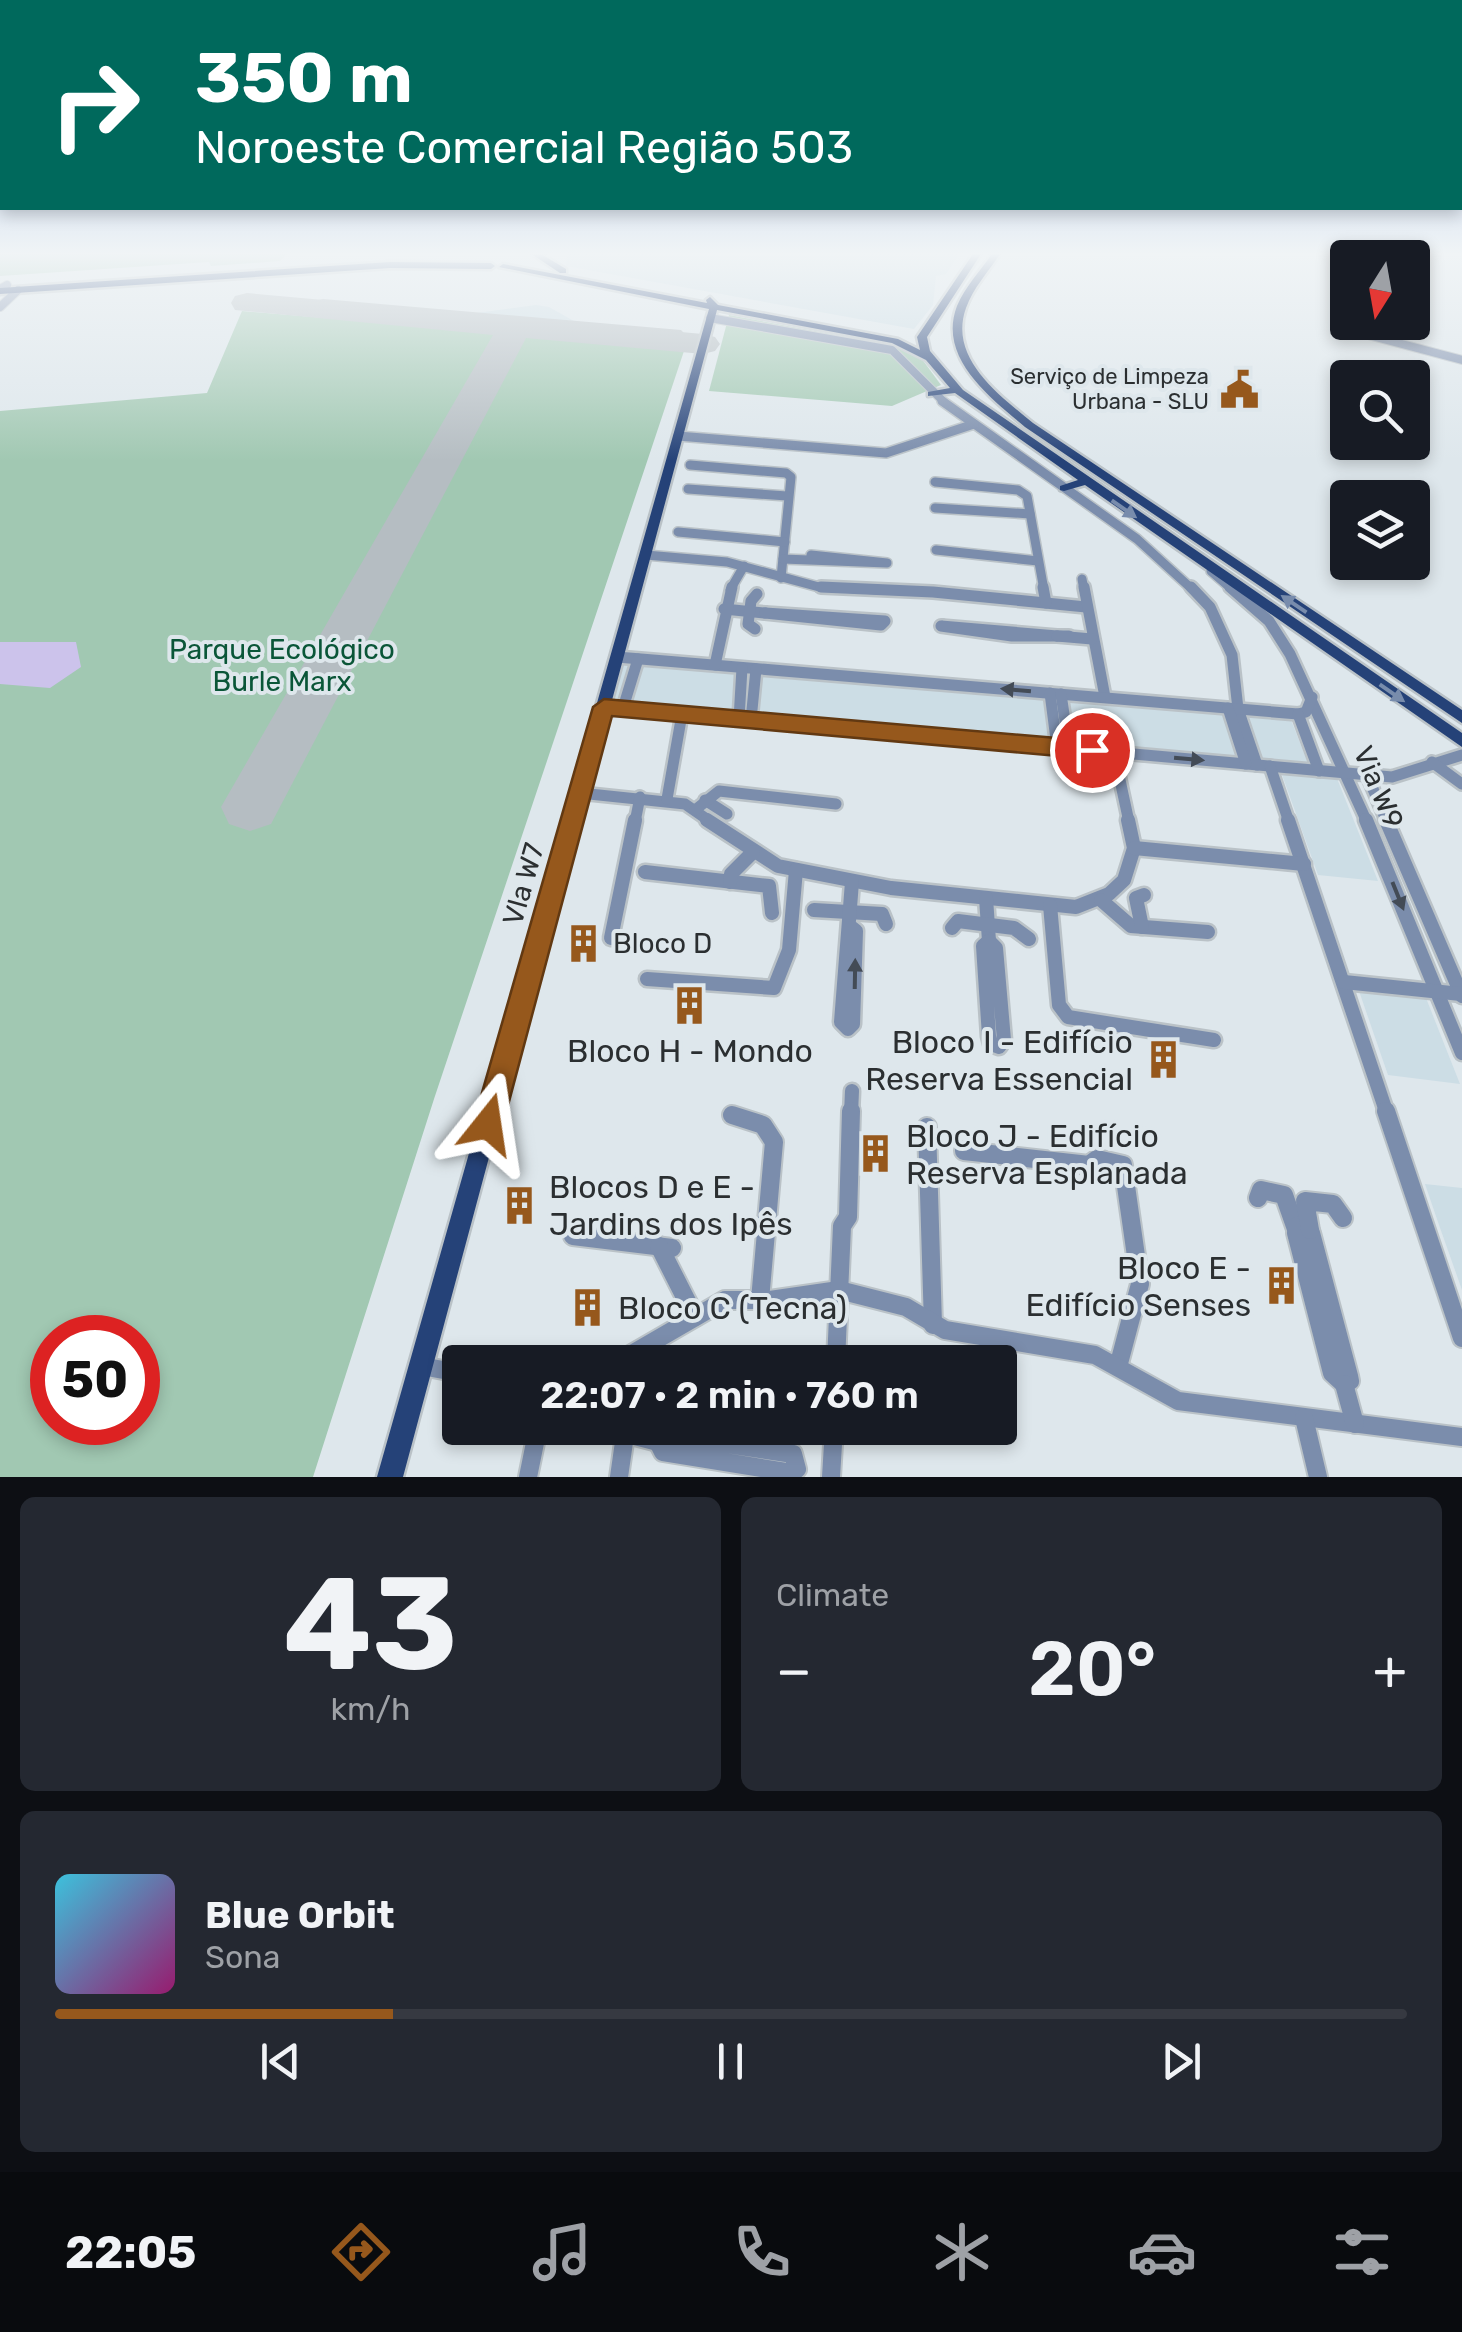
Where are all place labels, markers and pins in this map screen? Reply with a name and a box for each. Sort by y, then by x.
place label: Serviço de Limpeza Urbana - SLU [1010,363,1209,415]
public building icon: Serviço de Limpeza Urbana - SLU [1218,368,1260,410]
pin [1050,708,1135,793]
building icon: Bloco D [562,922,604,964]
place label: Bloco D [613,927,712,960]
building icon: Bloco H - Mondo [669,985,711,1027]
place label: Bloco I - Edifício Reserva Essencial [865,1023,1133,1098]
place label: Bloco H - Mondo [567,1032,813,1070]
building icon: Bloco I - Edifício Reserva Essencial [1142,1039,1184,1081]
place label: Bloco J - Edifício Reserva Esplanada [906,1117,1188,1192]
building icon: Bloco J - Edifício Reserva Esplanada [855,1133,897,1175]
place label: Blocos D e E - Jardins dos Ipês [549,1168,793,1243]
building icon: Blocos D e E - Jardins dos Ipês [498,1184,540,1226]
place label: Bloco E - Edifício Senses [1025,1249,1251,1324]
building icon: Bloco E - Edifício Senses [1260,1265,1302,1307]
building icon: Bloco C (Tecna) [567,1287,609,1329]
place label: Bloco C (Tecna) [618,1289,847,1327]

